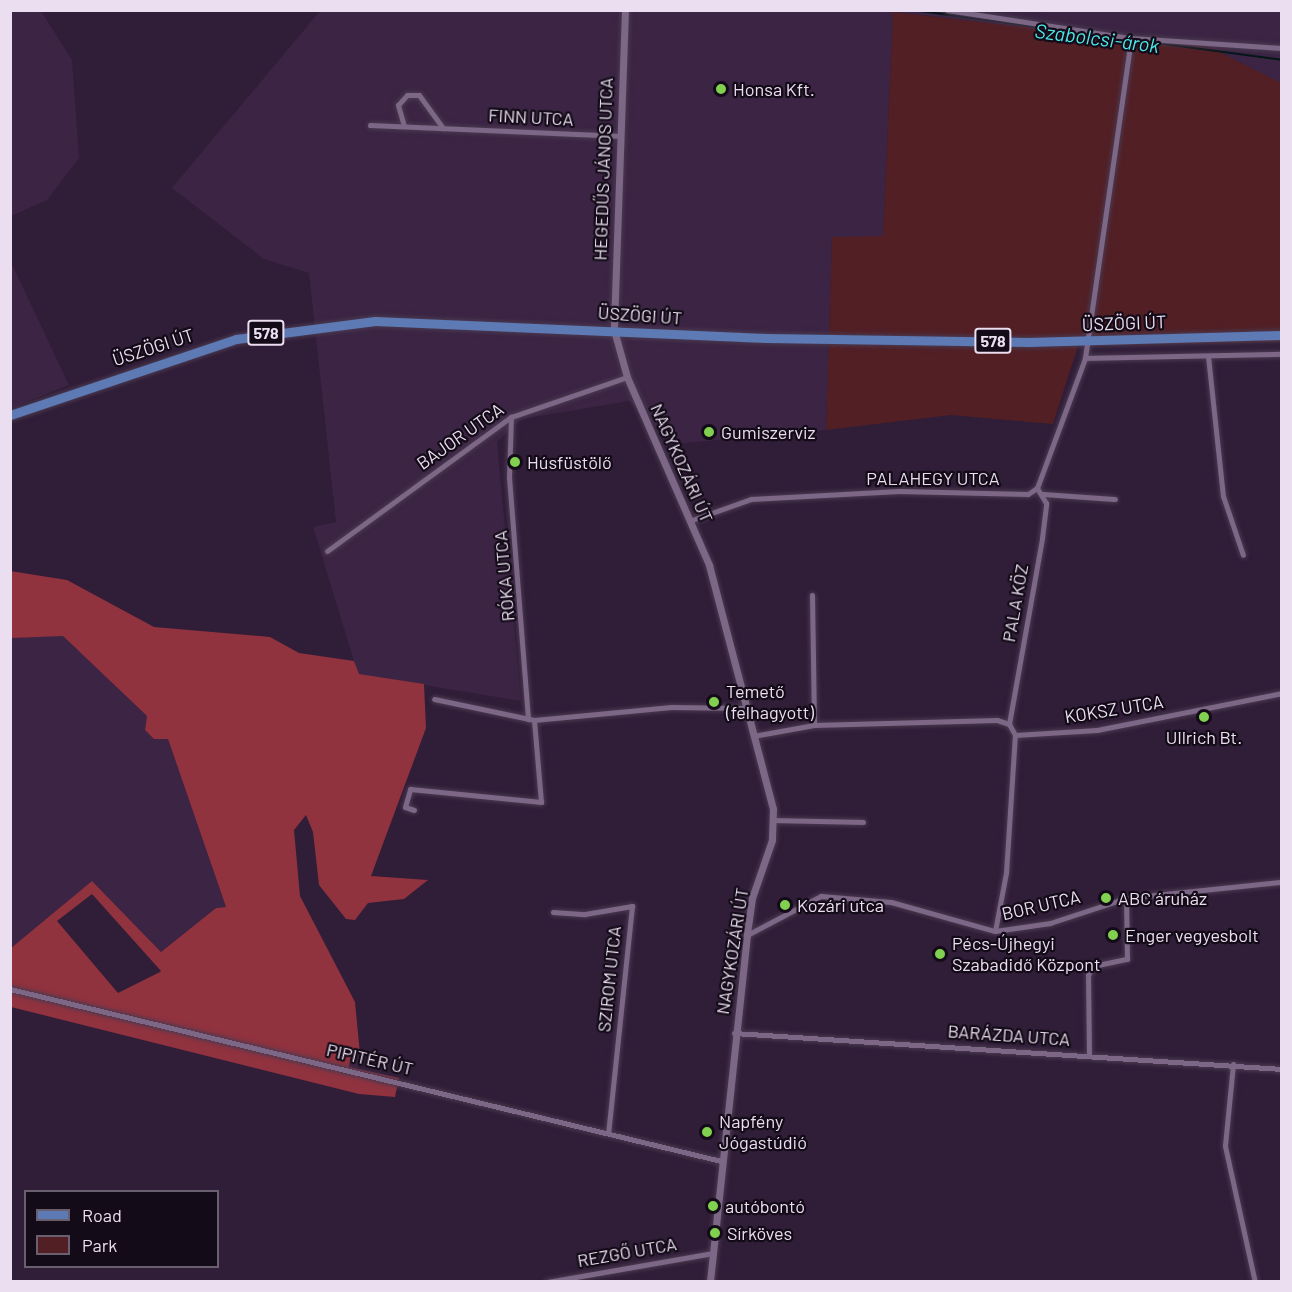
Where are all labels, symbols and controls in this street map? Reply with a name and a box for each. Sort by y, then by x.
water label: Szabolcsi-árok [1033,18,1161,58]
street label: HEGEDŰS JÁNOS UTCA [589,77,617,261]
place label: Honsa Kft. [733,78,815,100]
marker: Honsa Kft. [714,82,728,96]
street label: FINN UTCA [488,104,574,130]
street label: ÜSZÖGI ÚT [597,301,683,329]
street label: ÜSZÖGI ÚT [1081,311,1167,335]
road number: 578 [246,320,286,346]
street label: ÜSZÖGI ÚT [110,324,196,370]
road number: 578 [974,328,1012,354]
street label: BAJOR UTCA [412,398,508,474]
street label: NAGYKOZÁRI ÚT [646,400,718,526]
place label: Gumiszerviz [721,421,816,443]
marker: Gumiszerviz [702,425,716,439]
place label: Húsfüstölő [527,451,612,473]
marker: Húsfüstölő [508,455,522,469]
street label: PALAHEGY UTCA [866,467,1000,489]
street label: RÓKA UTCA [489,530,519,622]
street label: PALA KÖZ [998,562,1032,644]
place label: Temető (felhagyott) [726,681,814,724]
street label: KOKSZ UTCA [1063,691,1165,727]
marker: Temető (felhagyott) [707,695,721,709]
marker: Ullrich Bt. [1197,710,1211,724]
place label: Ullrich Bt. [1166,726,1242,748]
street label: BOR UTCA [1000,885,1082,925]
street label: NAGYKOZÁRI ÚT [711,886,753,1016]
place label: ABC áruház [1118,887,1207,909]
marker: ABC áruház [1099,891,1113,905]
place label: Kozári utca [797,894,884,916]
marker: Kozári utca [778,898,792,912]
place label: Enger vegyesbolt [1125,924,1259,946]
street label: SZIROM UTCA [593,925,625,1033]
marker: Enger vegyesbolt [1106,928,1120,942]
place label: Pécs-Újhegyi Szabadidő Központ [952,933,1100,976]
marker: Pécs-Újhegyi Szabadidő Központ [933,947,947,961]
street label: BARÁZDA UTCA [947,1020,1071,1050]
street label: PIPITÉR ÚT [325,1039,415,1079]
place label: Napfény Jógastúdió [719,1111,807,1154]
marker: Napfény Jógastúdió [700,1125,714,1139]
legend [24,1190,219,1268]
place label: autóbontó [725,1195,805,1217]
marker: autóbontó [706,1199,720,1213]
text: Road [82,1204,122,1226]
place label: Sírköves [727,1222,792,1244]
marker: Sírköves [708,1226,722,1240]
street label: REZGŐ UTCA [576,1233,678,1271]
text: Park [82,1234,117,1256]

